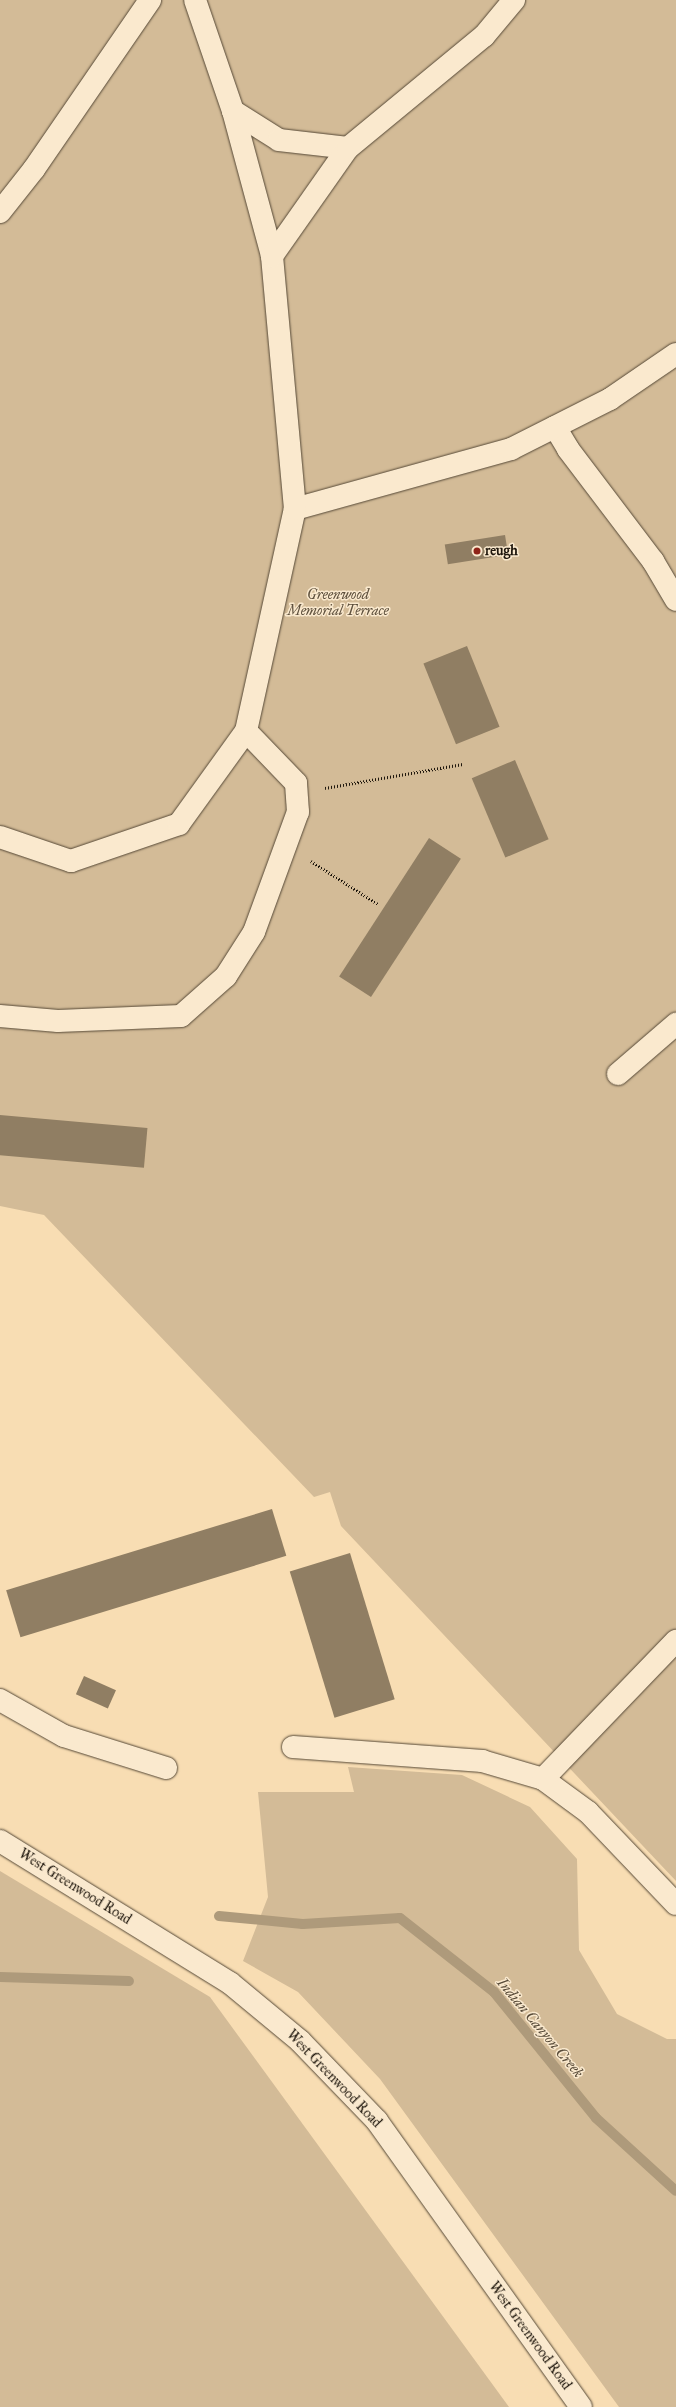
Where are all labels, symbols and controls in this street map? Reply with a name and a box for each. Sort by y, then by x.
place label: reugh [485,543,518,559]
marker: reugh [472,546,482,556]
park label: Greenwood Memorial Terrace [287,587,389,620]
street label: West Greenwood Road [16,1846,134,1928]
water label: Indian Canyon Creek [493,1974,587,2082]
street label: West Greenwood Road [283,2027,385,2131]
street label: West Greenwood Road [485,2279,575,2393]

